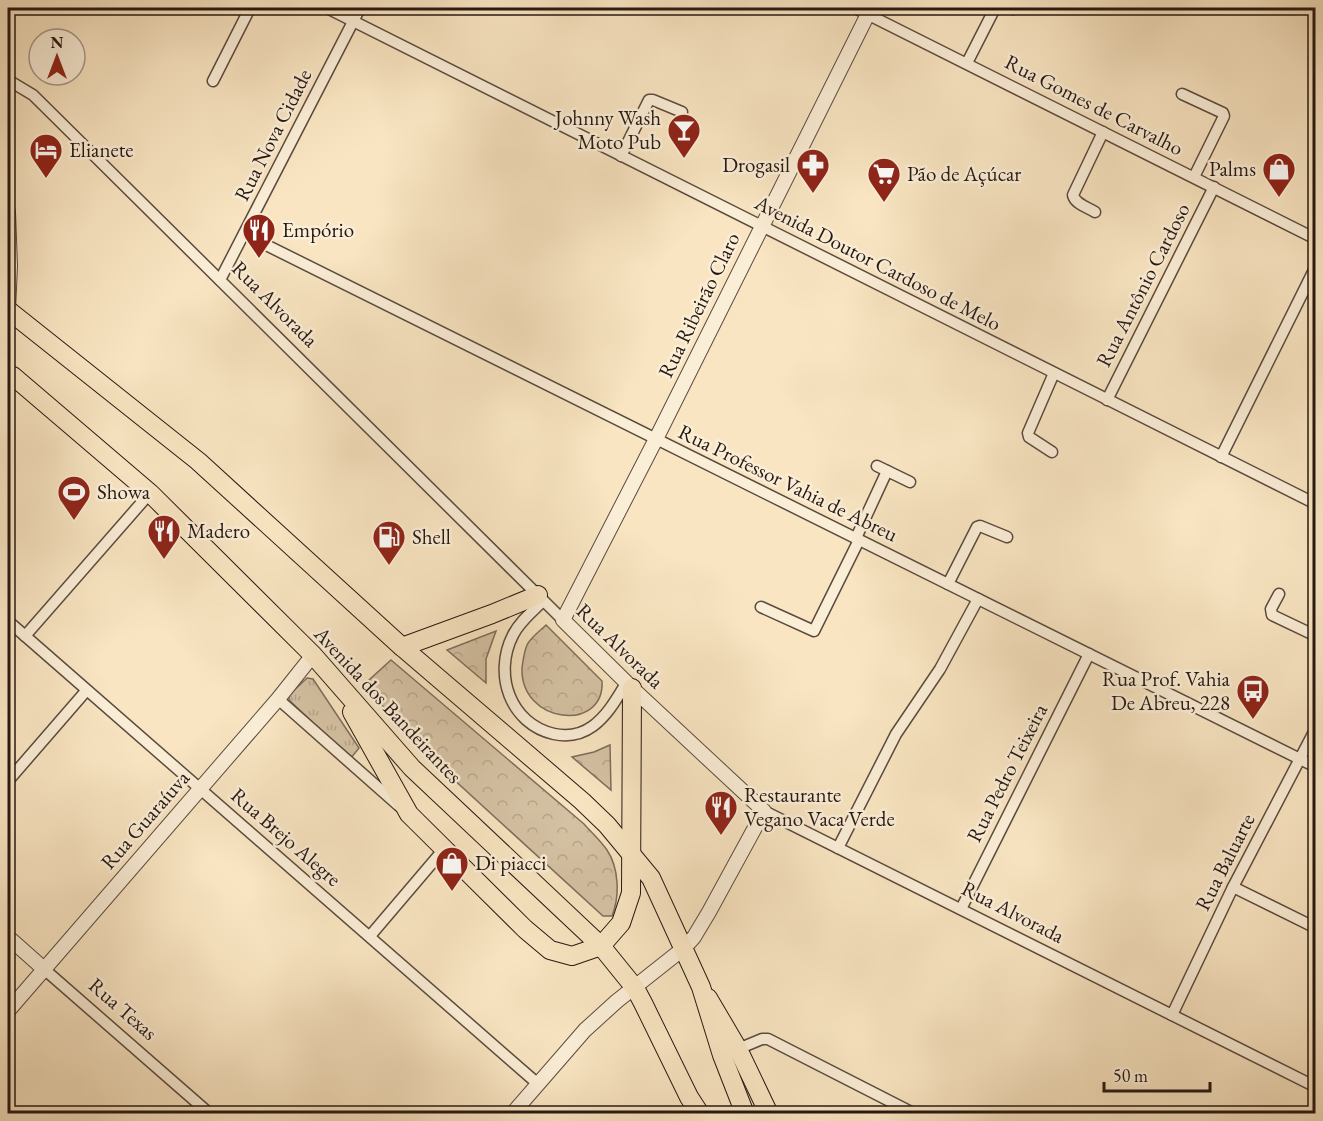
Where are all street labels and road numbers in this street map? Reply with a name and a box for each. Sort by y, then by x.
street label: Rua Gomes de Carvalho [1000,48,1188,161]
street label: Rua Nova Cidade [228,64,317,205]
street label: Avenida Doutor Cardoso de Melo [750,188,1006,336]
street label: Rua Antônio Cardoso [1090,198,1196,371]
street label: Rua Ribeirão Claro [652,228,745,382]
street label: Rua Alvorada [226,255,325,353]
street label: Rua Professor Vahia de Abreu [674,418,902,547]
street label: Rua Alvorada [571,597,670,695]
street label: Avenida dos Bandeirantes [308,620,468,789]
street label: Rua Pedro Teixeira [960,698,1053,847]
street label: Rua Guaraíuva [94,764,195,875]
street label: Rua Brejo Alegre [226,781,347,892]
street label: Rua Baluarte [1189,809,1261,915]
street label: Rua Alvorada [957,874,1070,949]
street label: Rua Texas [83,971,163,1046]

